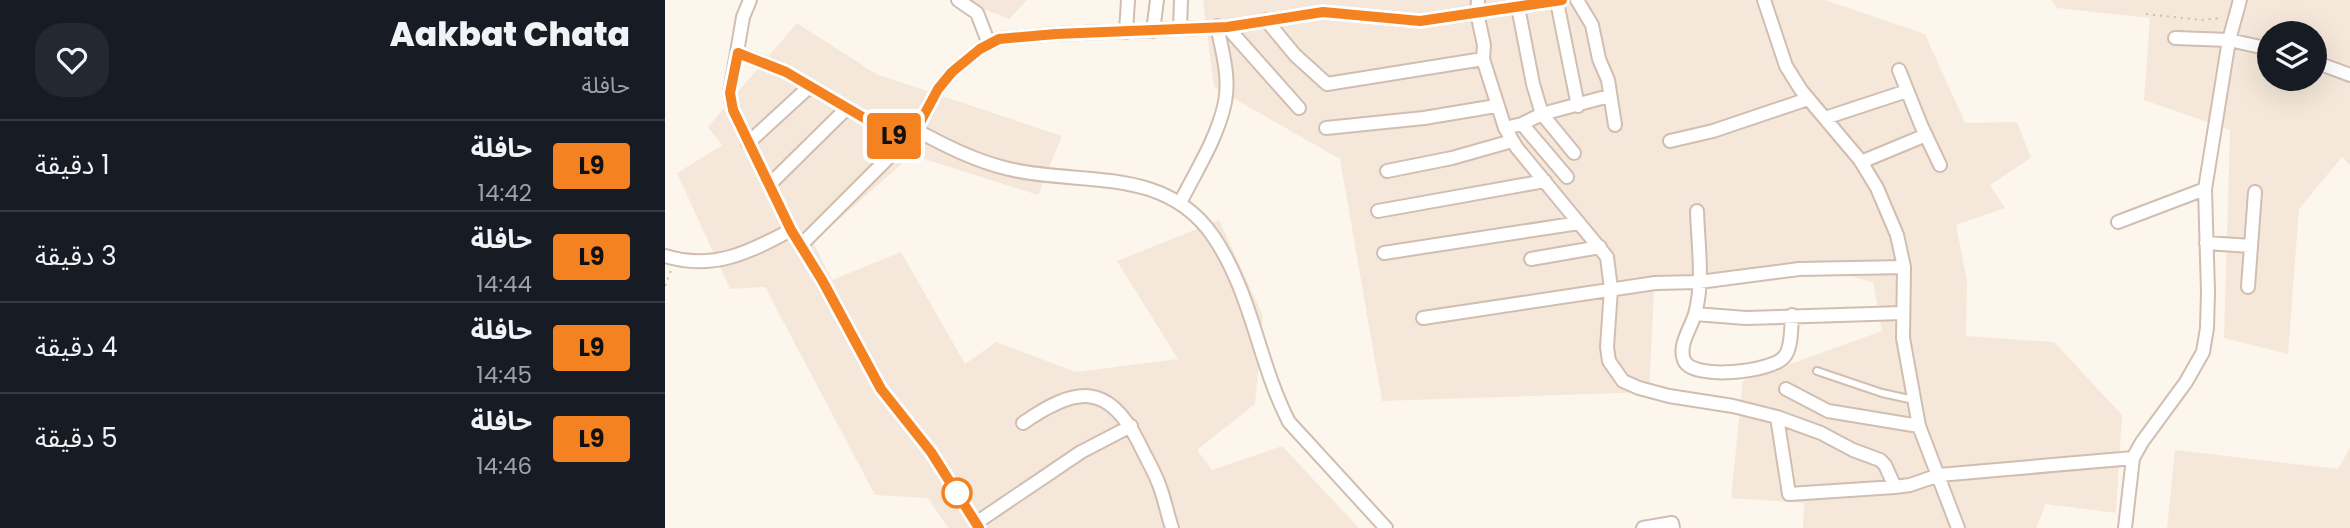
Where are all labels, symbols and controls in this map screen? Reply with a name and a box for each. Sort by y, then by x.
text: Aakbat Chata [390,11,630,58]
map controls [2257,21,2327,91]
button: layers [2257,21,2327,91]
button: heart [35,23,109,97]
text: حافلة [581,69,630,101]
line badge: L9 [863,113,925,159]
text: L9 [881,119,907,152]
text: حافلة [471,130,532,166]
text: 1 دقيقة [35,147,110,183]
text: L9 [578,149,605,182]
text: 14:42 [478,177,532,209]
text: حافلة [471,221,532,257]
text: 3 دقيقة [35,238,117,274]
text: L9 [578,240,605,273]
text: 14:44 [476,268,532,300]
text: حافلة [471,312,532,348]
text: 4 دقيقة [35,329,118,365]
text: L9 [578,331,605,364]
text: 14:45 [476,359,532,391]
text: حافلة [471,403,532,439]
text: 5 دقيقة [35,420,118,456]
text: L9 [578,422,605,455]
text: 14:46 [476,450,532,482]
unlabelled marker [942,478,972,508]

